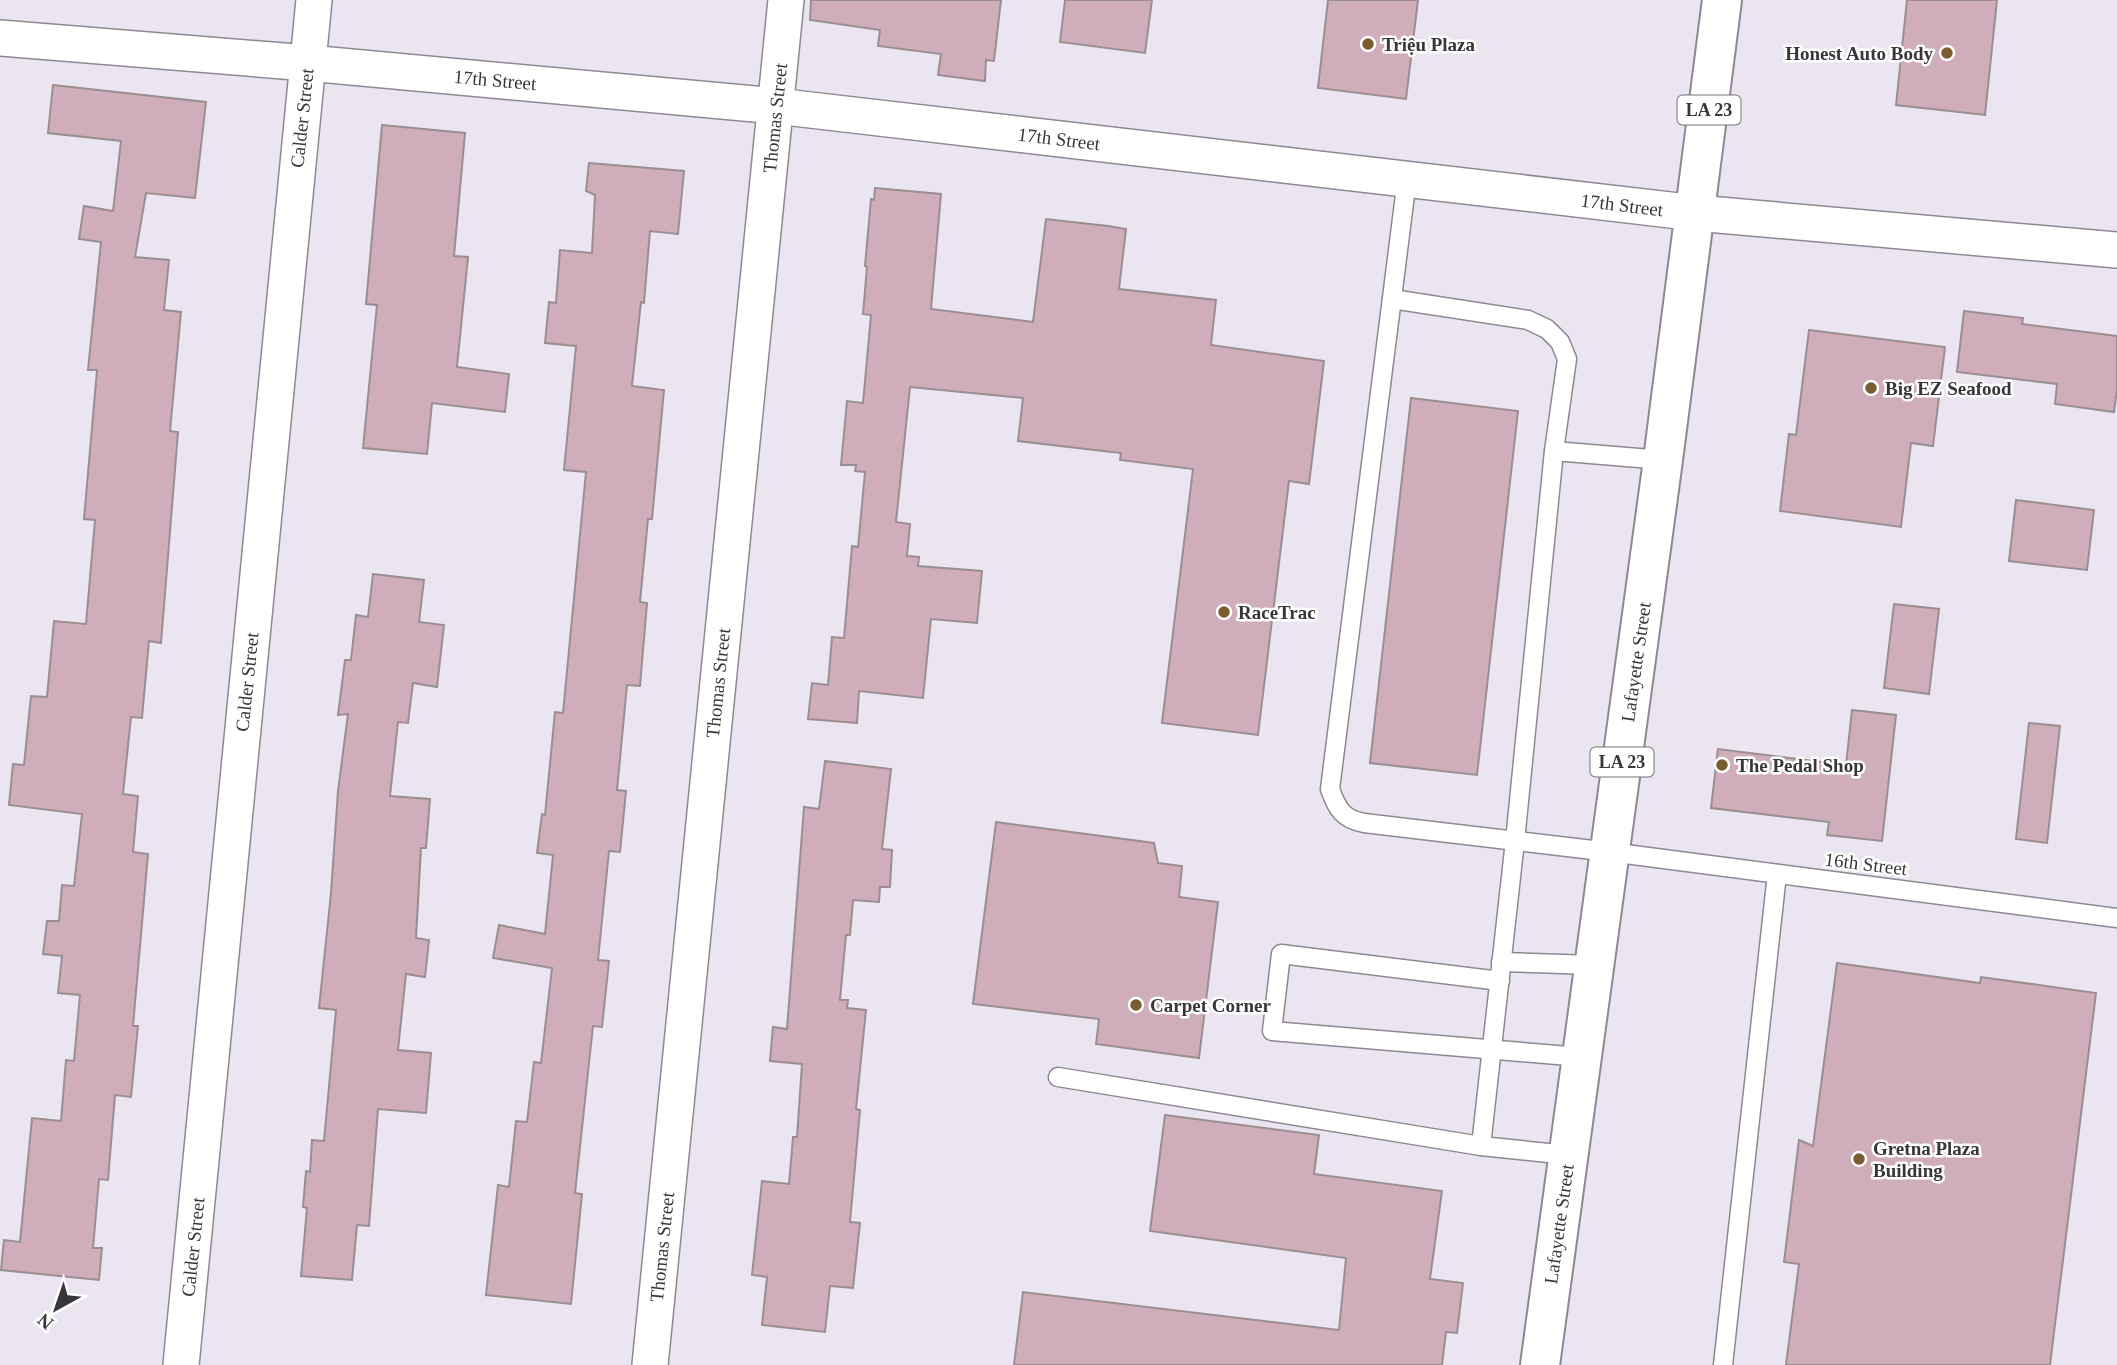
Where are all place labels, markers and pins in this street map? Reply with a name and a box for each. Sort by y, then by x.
place label: Triệu Plaza [1382,34,1476,55]
marker: Triệu Plaza [1360,36,1376,52]
place label: Honest Auto Body [1785,43,1933,64]
marker: Honest Auto Body [1939,45,1955,61]
place label: Big EZ Seafood [1885,378,2012,399]
marker: Big EZ Seafood [1863,380,1879,396]
place label: RaceTrac [1238,602,1316,623]
marker: RaceTrac [1216,604,1232,620]
place label: The Pedal Shop [1736,755,1864,776]
marker: The Pedal Shop [1714,757,1730,773]
place label: Carpet Corner [1150,995,1271,1016]
marker: Carpet Corner [1128,997,1144,1013]
place label: Gretna Plaza Building [1873,1138,1980,1181]
marker: Gretna Plaza Building [1851,1151,1867,1167]

